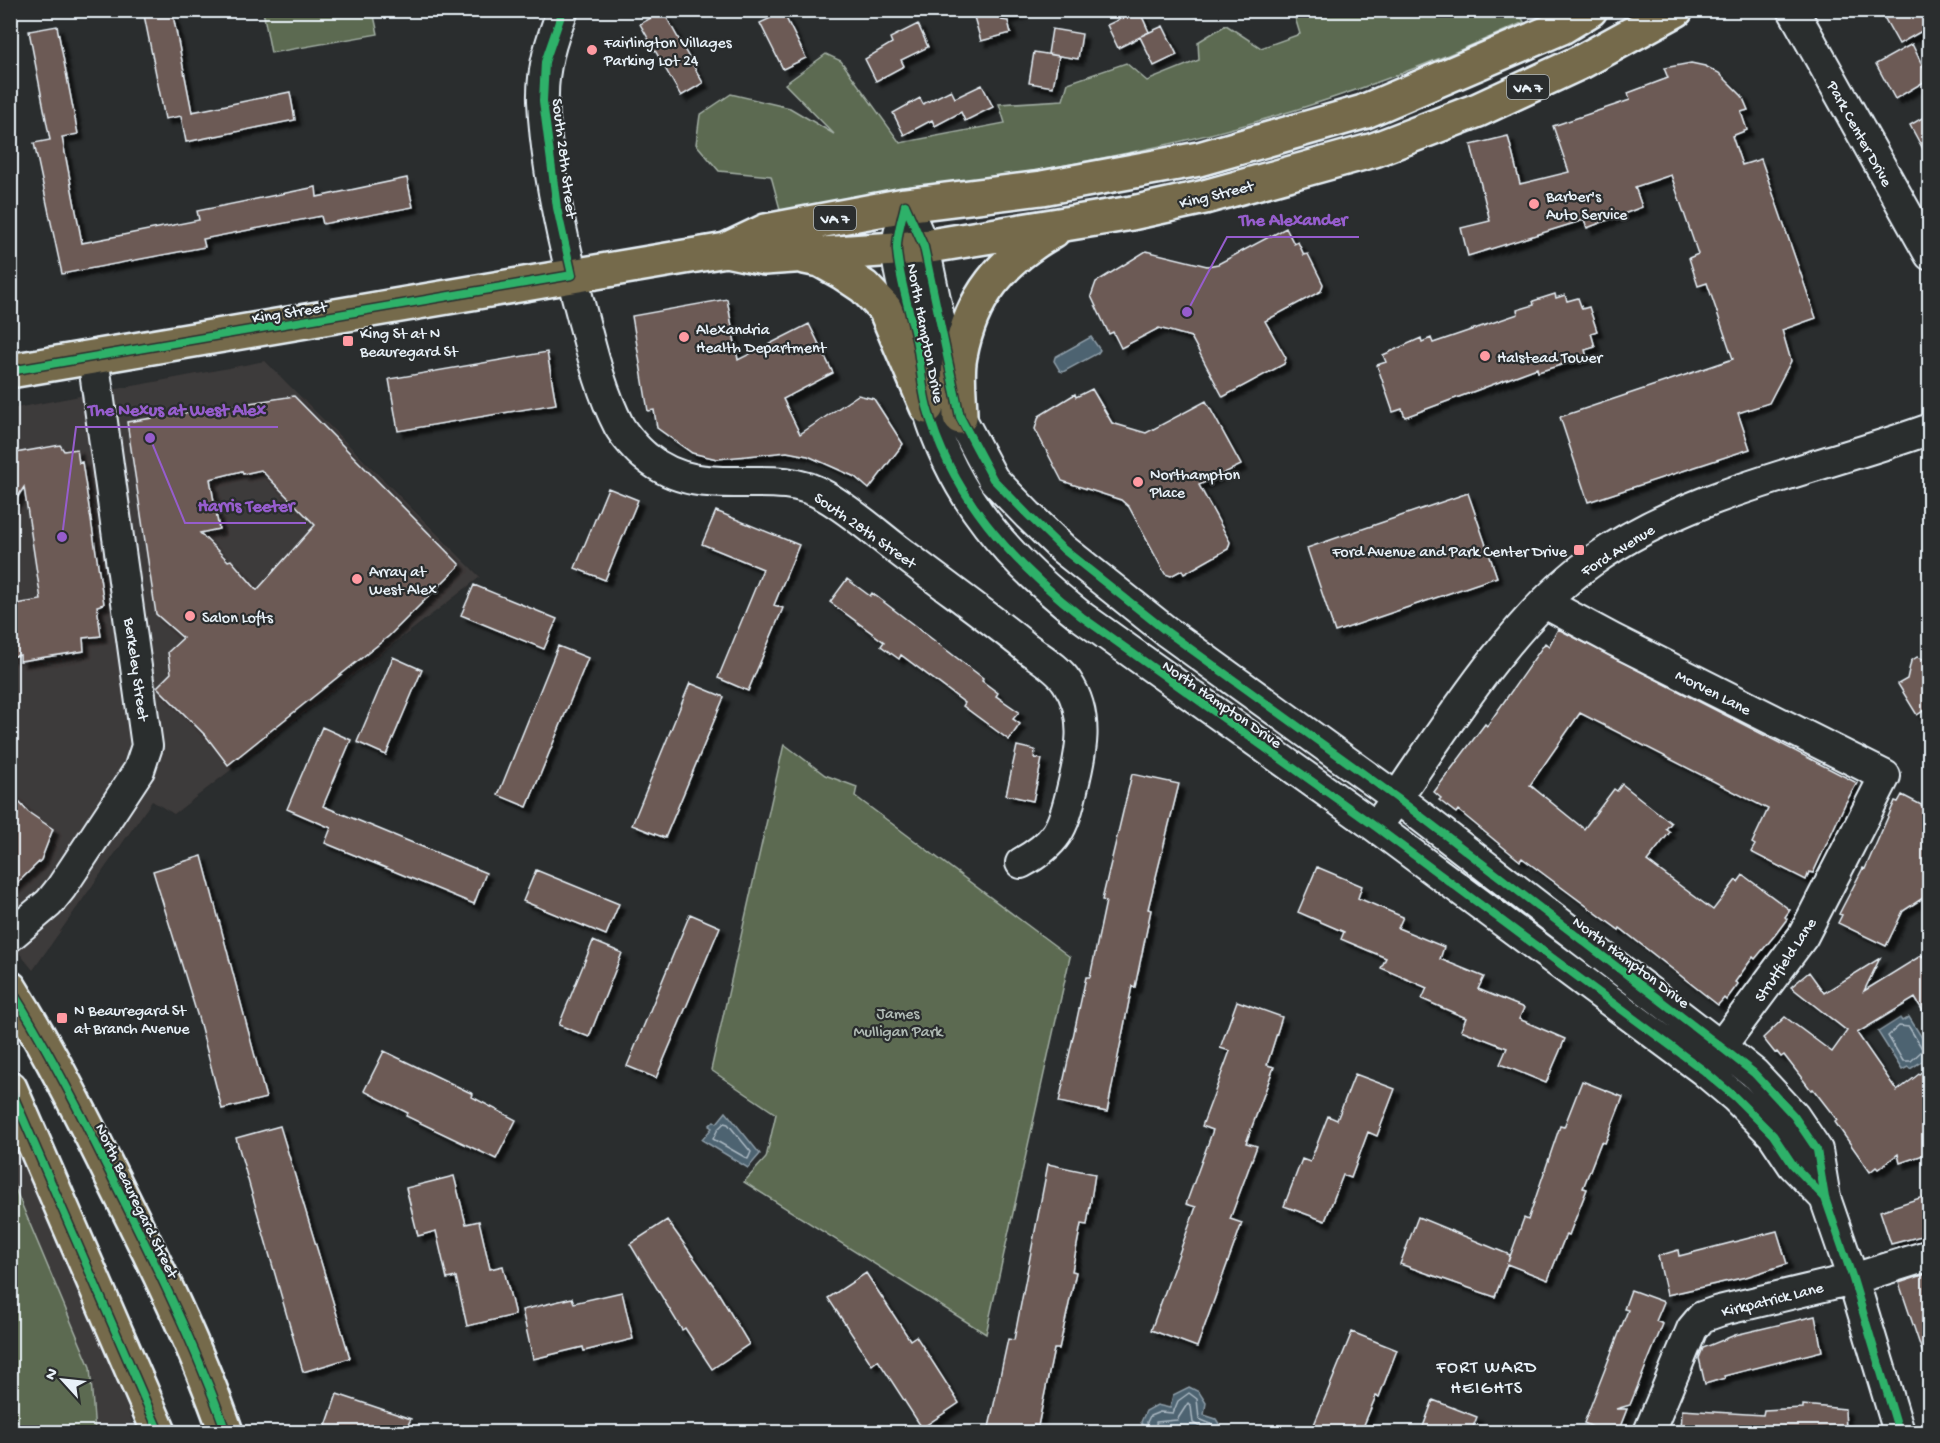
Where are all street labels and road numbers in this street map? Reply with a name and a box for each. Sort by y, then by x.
road number: VA 7 [1507,75,1549,99]
street label: Park Center Drive [1821,78,1895,192]
street label: South 28th Street [546,98,579,221]
street label: King Street [1178,178,1257,215]
road number: VA 7 [814,206,856,230]
street label: North Hampton Drive [901,262,947,406]
street label: King Street [251,299,330,330]
street label: South 28th Street [809,490,920,575]
street label: Ford Avenue [1578,521,1660,583]
street label: Berkeley Street [118,616,151,724]
street label: North Hampton Drive [1158,657,1285,755]
street label: Morven Lane [1671,667,1754,722]
street label: North Hampton Drive [1568,914,1693,1014]
street label: Strutfield Lane [1752,915,1822,1007]
street label: North Beauregard Street [89,1121,181,1283]
street label: Kirkpatrick Lane [1720,1279,1827,1323]

